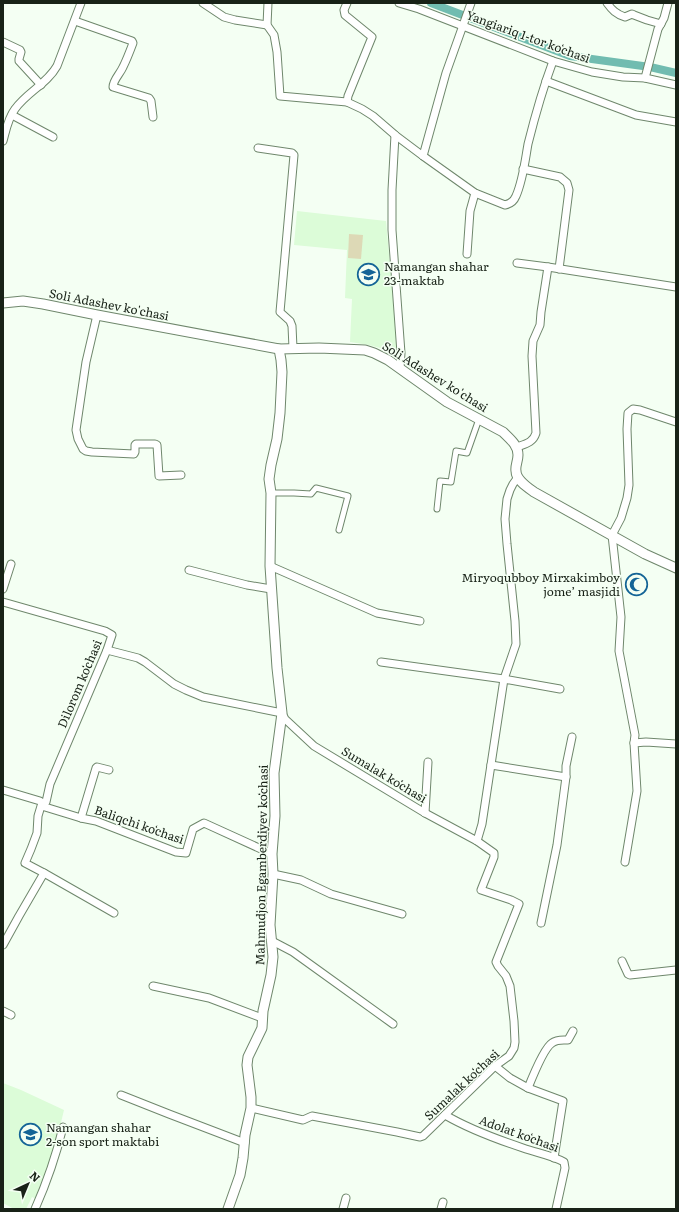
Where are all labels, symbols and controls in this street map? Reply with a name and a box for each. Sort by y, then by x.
street label: Yangiariq 1-tor koʻchasi [464,5,593,67]
place label: Namangan shahar 23-maktab [384,257,489,289]
school or university icon: Namangan shahar 23-maktab [355,261,381,287]
street label: Soli Adashev ko'chasi [48,284,171,324]
street label: Soli Adashev ko'chasi [379,336,492,416]
place label: Miryoqubboy Mirxakimboy jome’ masjidi [461,568,620,600]
mosque icon: Miryoqubboy Mirxakimboy jome’ masjidi [623,572,649,598]
street label: Dilorom koʻchasi [52,637,106,731]
street label: Sumalak koʻchasi [338,741,431,807]
street label: Mahmudjon Egamberdiyev koʻchasi [250,764,272,966]
street label: Baliqchi koʻchasi [92,800,186,848]
street label: Sumalak koʻchasi [420,1045,503,1124]
street label: Adolat koʻchasi [477,1110,562,1156]
place label: Namangan shahar 2-son sport maktabi [46,1118,159,1150]
school or university icon: Namangan shahar 2-son sport maktabi [17,1122,43,1148]
north arrow [8,1164,48,1204]
text: N [27,1167,45,1185]

